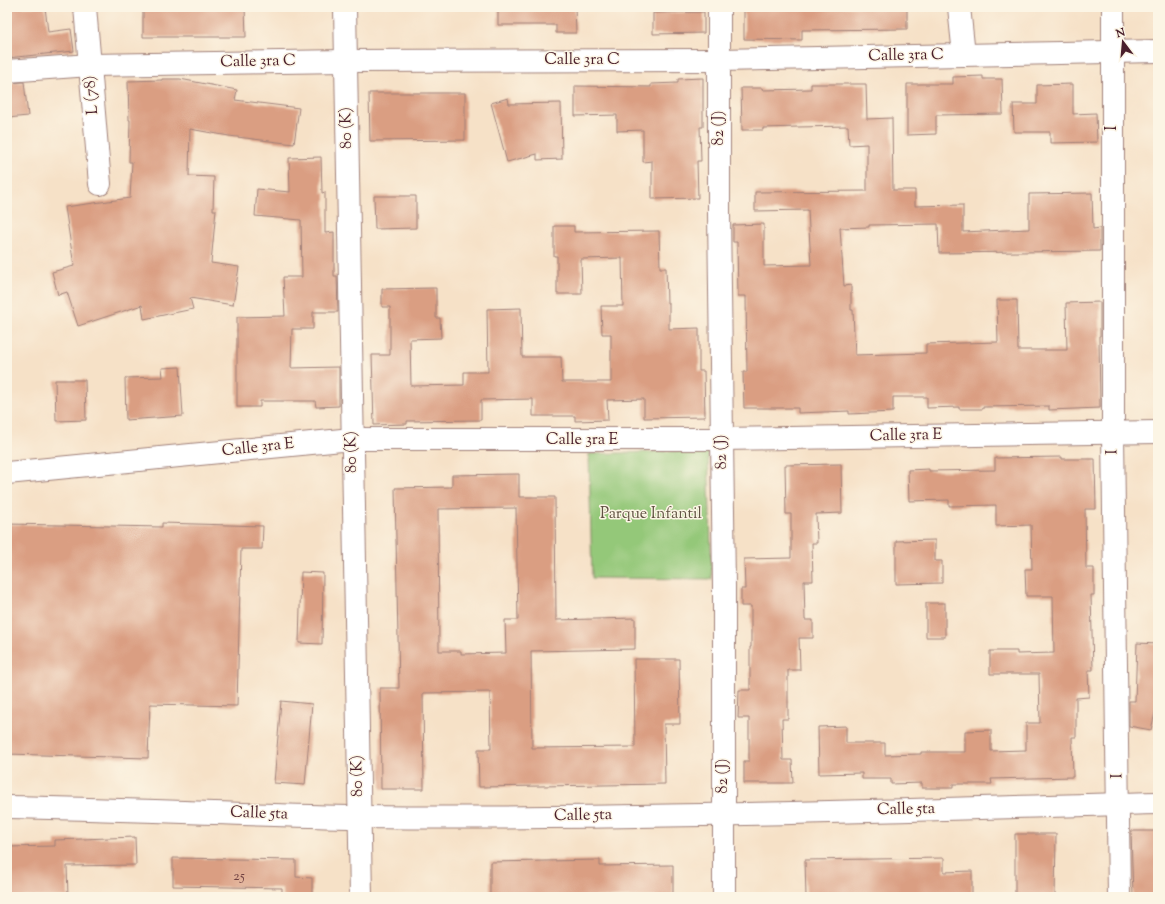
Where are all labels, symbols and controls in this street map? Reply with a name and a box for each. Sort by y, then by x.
north arrow [1103,22,1143,62]
text: N [1113,24,1127,43]
street label: Calle 3ra C [868,44,944,68]
street label: Calle 3ra C [544,49,620,72]
street label: Calle 3ra C [220,50,296,74]
street label: L (78) [79,74,105,116]
street label: 80 (K) [335,107,359,149]
street label: 82 (J) [708,111,731,145]
street label: I [1101,125,1124,131]
street label: Calle 3ra E [870,424,943,448]
street label: Calle 3ra E [546,429,619,452]
street label: 80 (K) [340,431,364,473]
street label: Calle 3ra E [221,433,296,463]
street label: 82 (J) [710,434,734,470]
street label: I [1101,449,1125,455]
park label: Parque Infantil [600,503,703,526]
street label: 80 (K) [346,755,370,797]
street label: 82 (J) [712,759,735,793]
street label: I [1106,773,1130,779]
street label: Calle 5ta [877,798,936,822]
street label: Calle 5ta [230,801,289,827]
street label: Calle 5ta [554,804,613,828]
house number: 25 [233,867,245,887]

